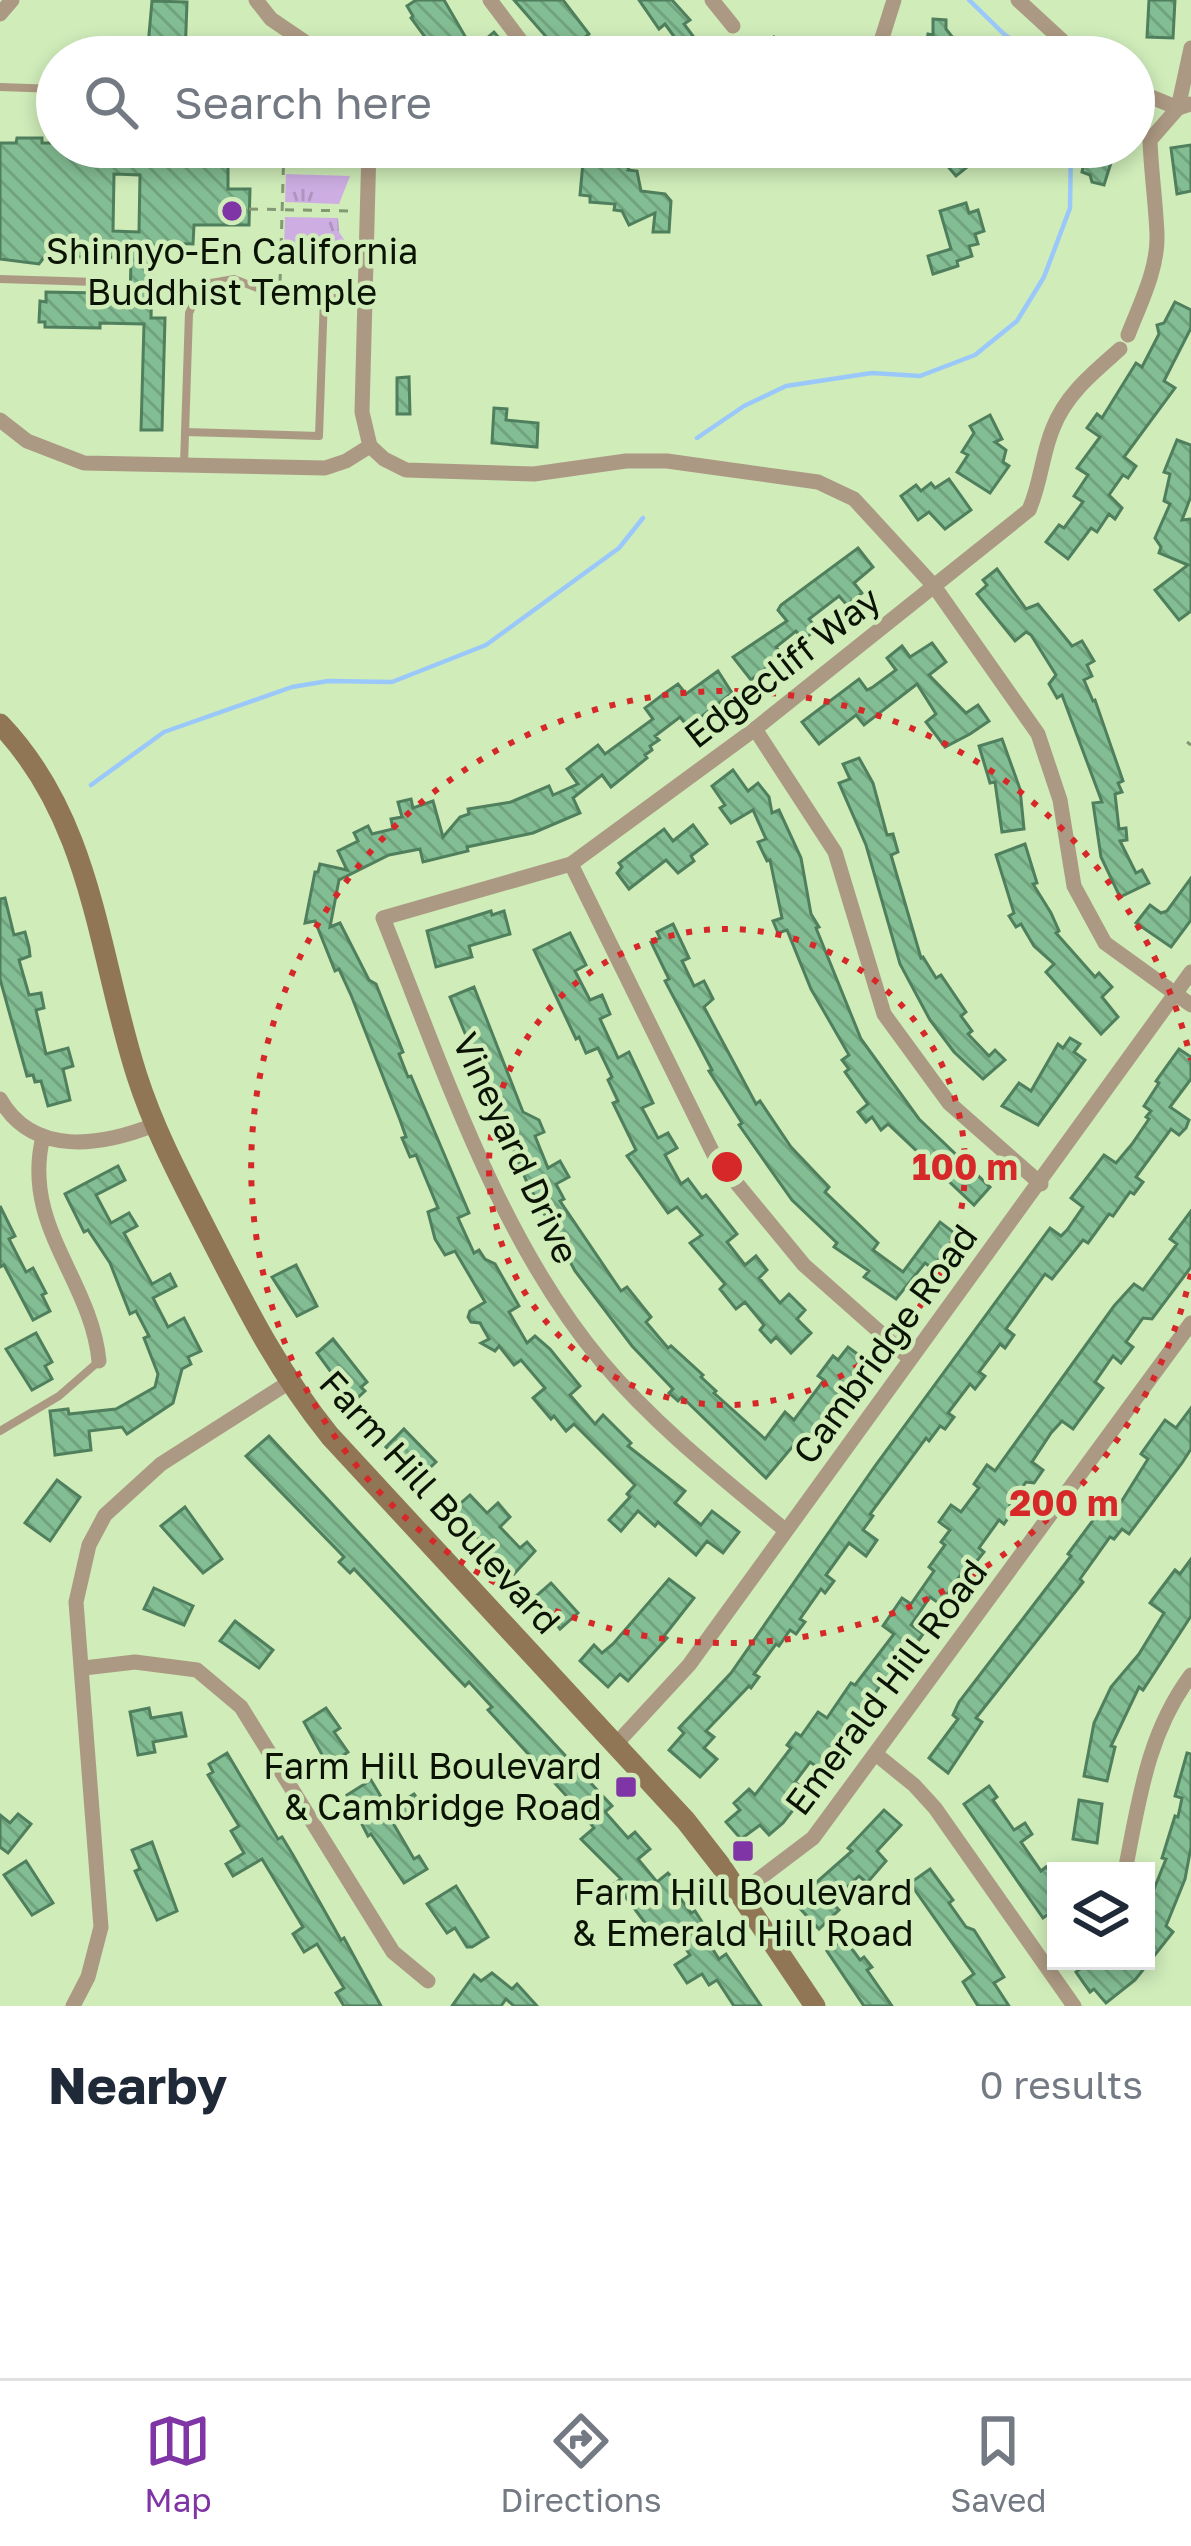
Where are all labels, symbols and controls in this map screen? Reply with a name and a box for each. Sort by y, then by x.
search box [36,36,1155,168]
icon: search [78,69,144,135]
text: Search here [174,75,432,129]
marker: Shinnyo-En California Buddhist Temple [219,198,245,224]
place label: Shinnyo-En California Buddhist Temple [46,229,418,313]
street label: Edgecliff Way [675,577,888,756]
street label: Vineyard Drive [444,1026,589,1270]
text: 100 m [912,1145,1018,1188]
centre of rings [706,1146,748,1188]
street label: Cambridge Road [783,1216,986,1472]
street label: Farm Hill Boulevard [311,1361,570,1642]
text: 200 m [1009,1481,1119,1524]
street label: Emerald Hill Road [776,1551,996,1823]
place label: Farm Hill Boulevard & Cambridge Road [263,1744,602,1828]
marker: Farm Hill Boulevard & Cambridge Road [613,1774,639,1800]
marker: Farm Hill Boulevard & Emerald Hill Road [730,1838,756,1864]
map controls [1047,1862,1155,1970]
button: layers [1047,1862,1155,1970]
place label: Farm Hill Boulevard & Emerald Hill Road [572,1870,914,1954]
text: Nearby [48,2054,227,2115]
text: 0 results [979,2061,1143,2108]
tab: Map [144,2408,212,2519]
tab: Directions [500,2408,662,2519]
tab: Saved [950,2408,1047,2519]

